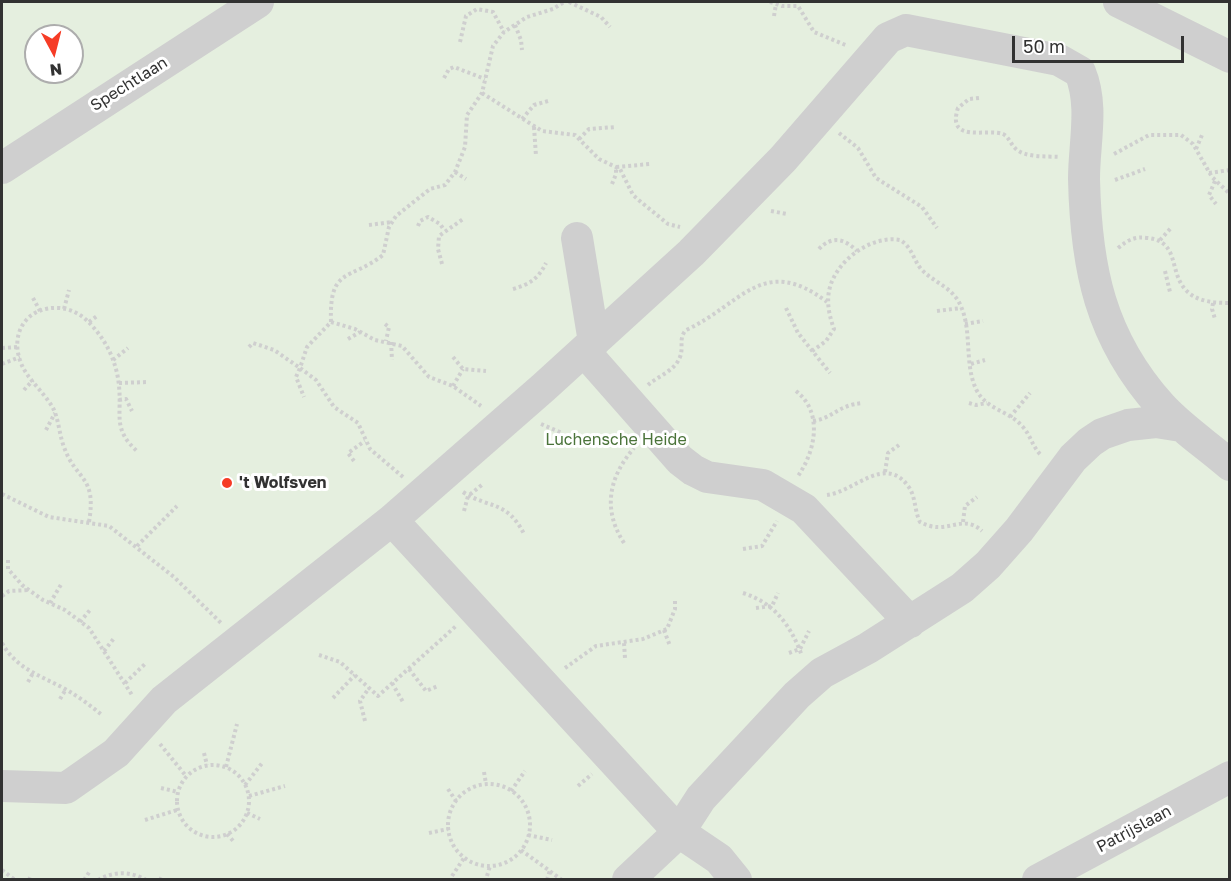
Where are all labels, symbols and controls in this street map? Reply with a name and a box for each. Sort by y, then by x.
north arrow [24,24,84,84]
scale bar [1015,24,1188,62]
text: 50 m [1023,35,1065,57]
street label: Spechtlaan [87,53,171,115]
text: N [49,59,63,81]
park label: Luchensche Heide [545,430,687,450]
place label: 't Wolfsven [239,473,327,493]
marker: 't Wolfsven [220,476,234,490]
street label: Patrijslaan [1093,801,1175,857]

